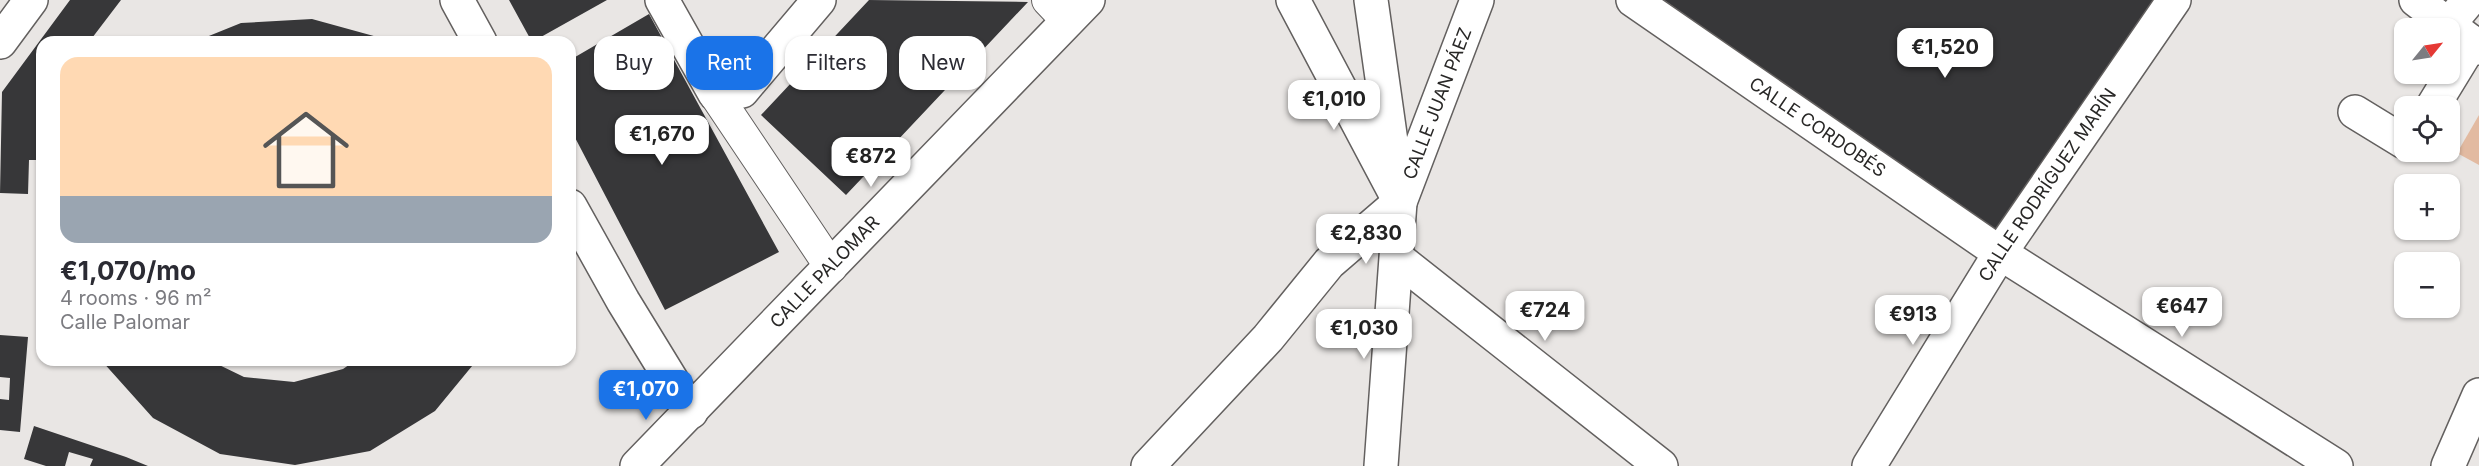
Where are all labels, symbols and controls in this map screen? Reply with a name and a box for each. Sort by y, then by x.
north arrow [2394,18,2460,84]
map controls [2394,18,2460,318]
street label: CALLE JUAN PÁEZ [1399,25,1475,182]
pin: €1,520 [1896,28,1994,79]
text: €1,520 [1911,35,1979,59]
chip: Buy [594,36,674,90]
chip: Rent [686,36,773,90]
chip: Filters [785,36,887,90]
chip: New [899,36,986,90]
street label: CALLE CORDOBÉS [1745,72,1890,181]
pin: €1,010 [1285,80,1383,131]
street label: CALLE RODRÍGUEZ MARÍN [1974,84,2120,285]
text: €1,010 [1302,87,1366,111]
icon: home [252,96,360,204]
button: locate [2394,96,2460,162]
pin: €1,670 [613,115,711,166]
text: €1,670 [629,122,695,146]
pin: €872 [835,137,907,188]
text: €872 [846,144,896,168]
button: + [2394,174,2460,240]
street label: CALLE PALOMAR [765,211,884,332]
pin: €2,830 [1317,214,1415,265]
text: €2,830 [1330,221,1402,245]
button: − [2394,252,2460,318]
text: €1,070/mo [60,255,196,286]
text: 4 rooms · 96 m² [60,286,212,310]
pin: €647 [2146,287,2218,338]
pin: €724 [1509,291,1581,342]
text: €647 [2156,294,2208,318]
pin: €913 [1877,295,1949,346]
text: €724 [1519,298,1571,322]
text: €913 [1889,302,1937,326]
pin: €1,030 [1315,309,1413,360]
text: Calle Palomar [60,310,190,334]
text: €1,030 [1330,316,1398,340]
pin: €1,070 [597,370,695,421]
text: €1,070 [613,377,679,401]

